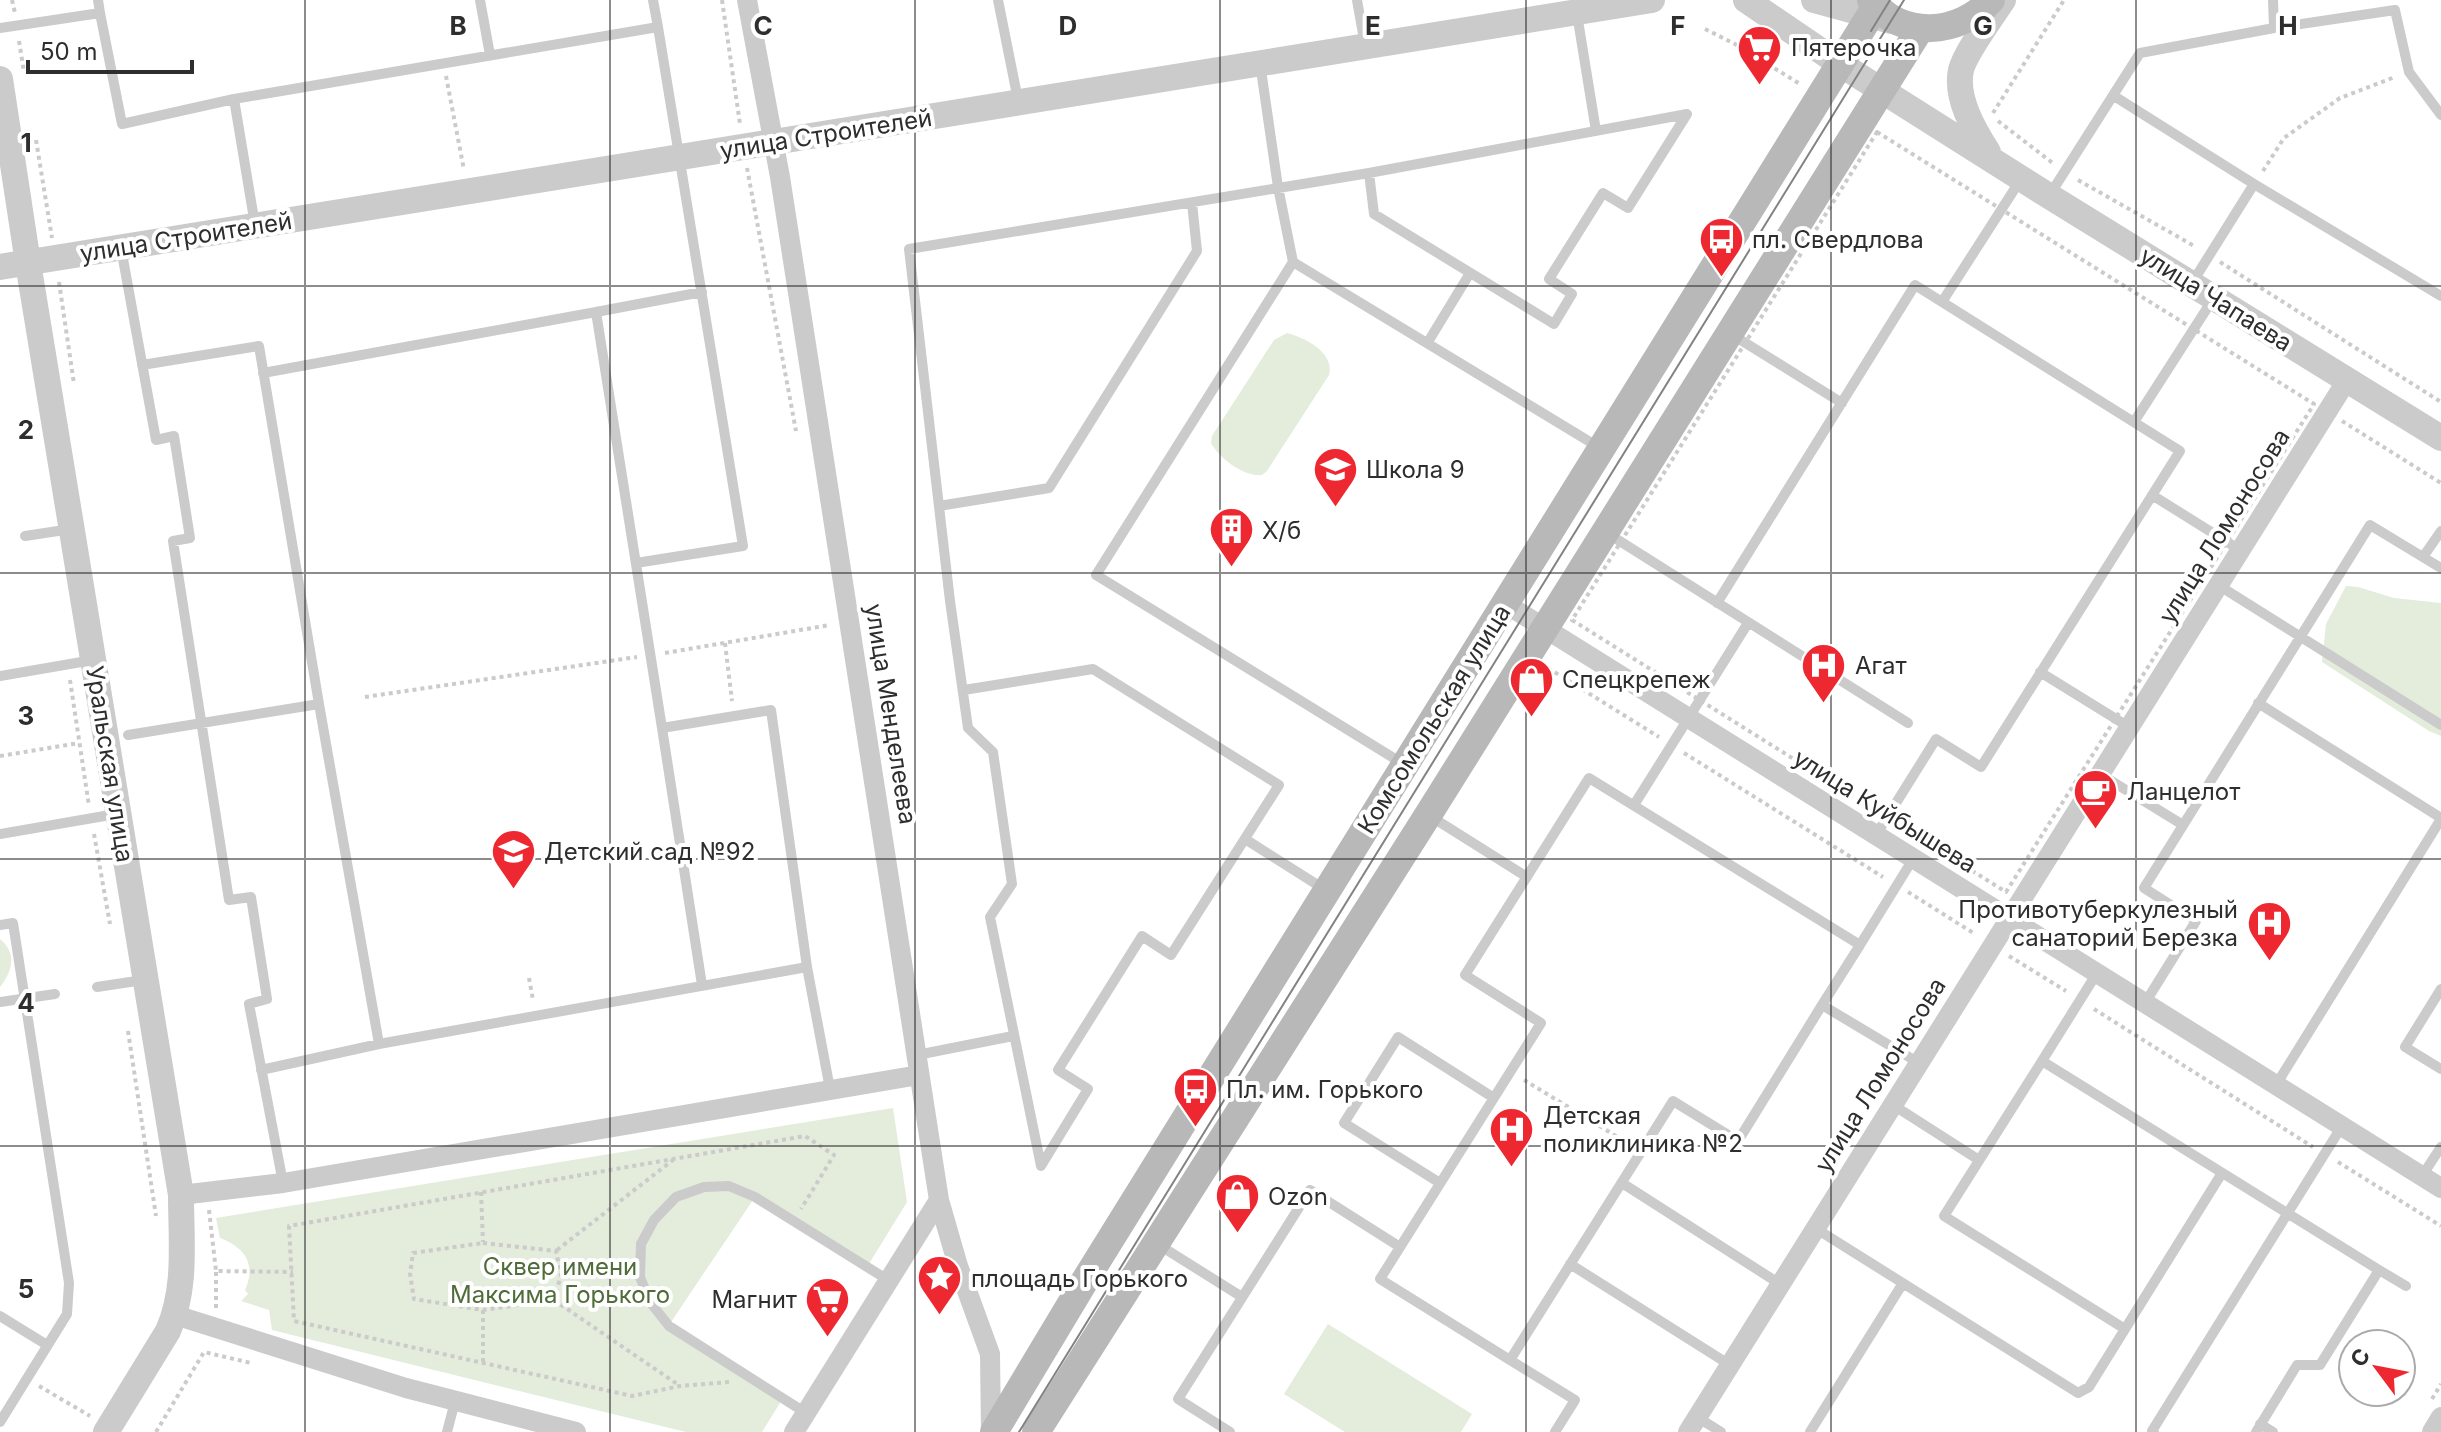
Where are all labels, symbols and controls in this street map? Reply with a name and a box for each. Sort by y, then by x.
text: B [449,10,467,41]
text: C [753,10,773,41]
text: D [1059,10,1077,41]
text: E [1365,10,1381,41]
text: F [1670,10,1686,41]
text: G [1973,10,1993,41]
text: H [2278,10,2298,41]
supermarket icon: Пятерочка [1736,23,1784,86]
scale bar [28,24,192,74]
place label: Пятерочка [1791,33,1917,62]
text: 50 m [40,37,98,66]
street label: улица Строителей [718,103,934,165]
text: 1 [20,127,32,158]
street label: улица Строителей [78,206,294,268]
bus stop icon: пл. Свердлова [1697,215,1745,278]
place label: пл. Свердлова [1752,225,1924,254]
street label: улица Чапаева [2135,241,2297,357]
text: 2 [18,414,34,445]
street label: улица Ломоносова [2152,423,2296,629]
school or university icon: Школа 9 [1311,445,1359,508]
place label: Школа 9 [1366,455,1465,484]
building icon: Х/б [1207,506,1255,569]
place label: Х/б [1262,516,1301,545]
street label: Комсомольская улица [1352,599,1516,839]
street label: улица Менделеева [859,602,923,826]
hospital icon: Агат [1800,641,1848,704]
place label: Агат [1855,651,1907,680]
shop icon: Спецкрепеж [1507,655,1555,718]
street label: Уральская улица [80,664,140,864]
place label: Спецкрепеж [1562,665,1711,694]
text: 3 [18,700,34,731]
street label: улица Куйбышева [1788,743,1982,879]
cafe icon: Ланцелот [2072,767,2120,830]
place label: Ланцелот [2127,777,2240,806]
school or university icon: Детский сад №92 [489,827,537,890]
place label: Детский сад №92 [544,837,755,866]
place label: Противотуберкулезный санаторий Березка [1958,895,2238,952]
hospital icon: Противотуберкулезный санаторий Березка [2245,899,2293,962]
street label: улица Ломоносова [1808,972,1952,1178]
text: 4 [17,987,35,1018]
bus stop icon: Пл. им. Горького [1171,1065,1219,1128]
place label: Пл. им. Горького [1226,1075,1423,1104]
place label: Детская поликлиника №2 [1543,1101,1743,1158]
hospital icon: Детская поликлиника №2 [1488,1105,1536,1168]
shop icon: Ozon [1213,1172,1261,1235]
place label: Ozon [1268,1182,1328,1211]
park label: Сквер имени Максима Горького [450,1252,670,1309]
place icon: площадь Горького [916,1254,964,1317]
place label: площадь Горького [971,1264,1188,1293]
text: 5 [18,1273,34,1304]
supermarket icon: Магнит [804,1275,852,1338]
place label: Магнит [711,1285,797,1314]
north arrow [2337,1328,2417,1408]
text: С [2345,1344,2375,1371]

